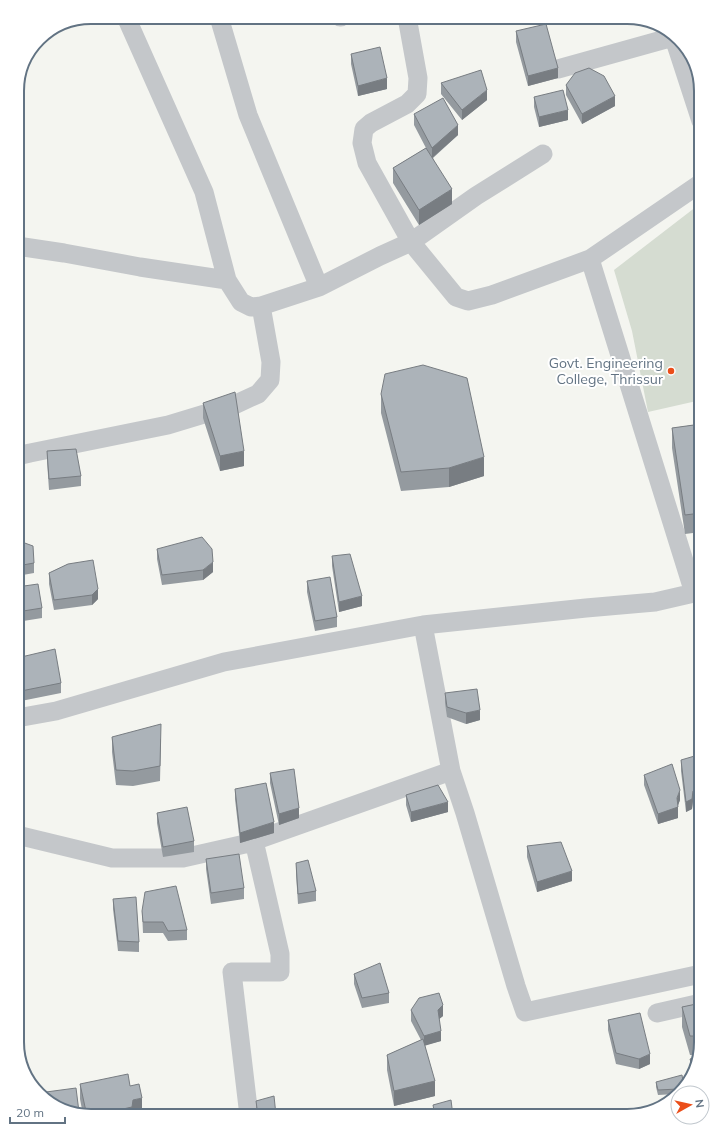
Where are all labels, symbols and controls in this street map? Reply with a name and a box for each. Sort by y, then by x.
place label: Govt. Engineering College, Thrissur [549,354,664,388]
marker: Govt. Engineering College, Thrissur [666,366,676,376]
north arrow [670,1085,710,1125]
scale bar [10,1099,65,1125]
text: N [692,1099,707,1109]
text: 20 m [16,1105,44,1120]

